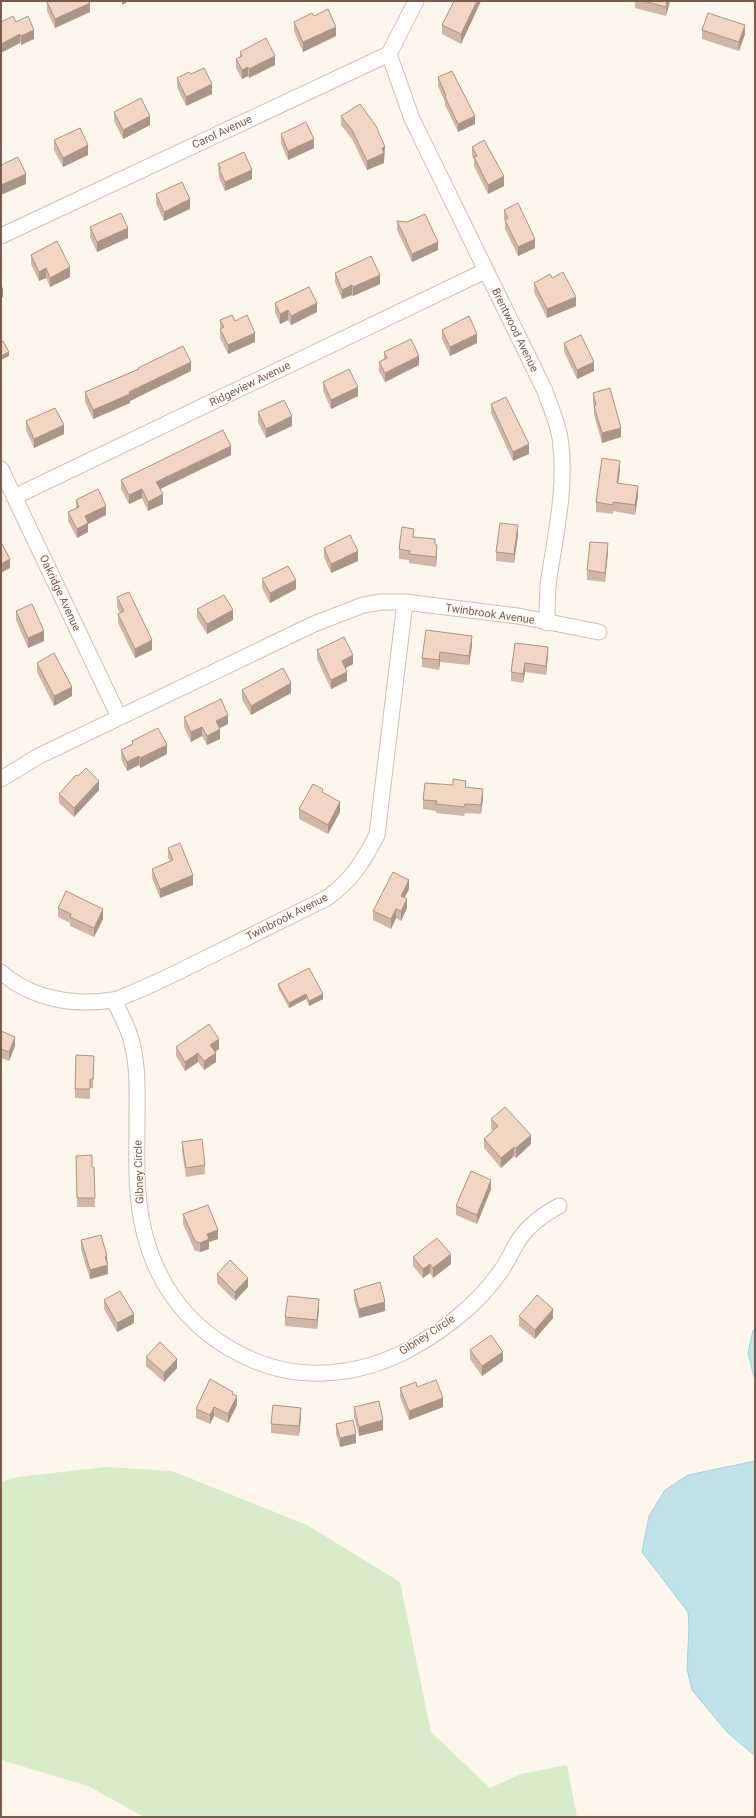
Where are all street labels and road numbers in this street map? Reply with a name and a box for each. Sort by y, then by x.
street label: Carol Avenue [190,112,254,152]
street label: Brentwood Avenue [489,286,541,374]
street label: Ridgeview Avenue [207,359,293,409]
street label: Oakridge Avenue [37,553,83,633]
street label: Twinbrook Avenue [445,601,536,627]
street label: Twinbrook Avenue [244,891,330,943]
street label: Gibney Circle [131,1140,147,1204]
street label: Gibney Circle [397,1312,457,1358]

